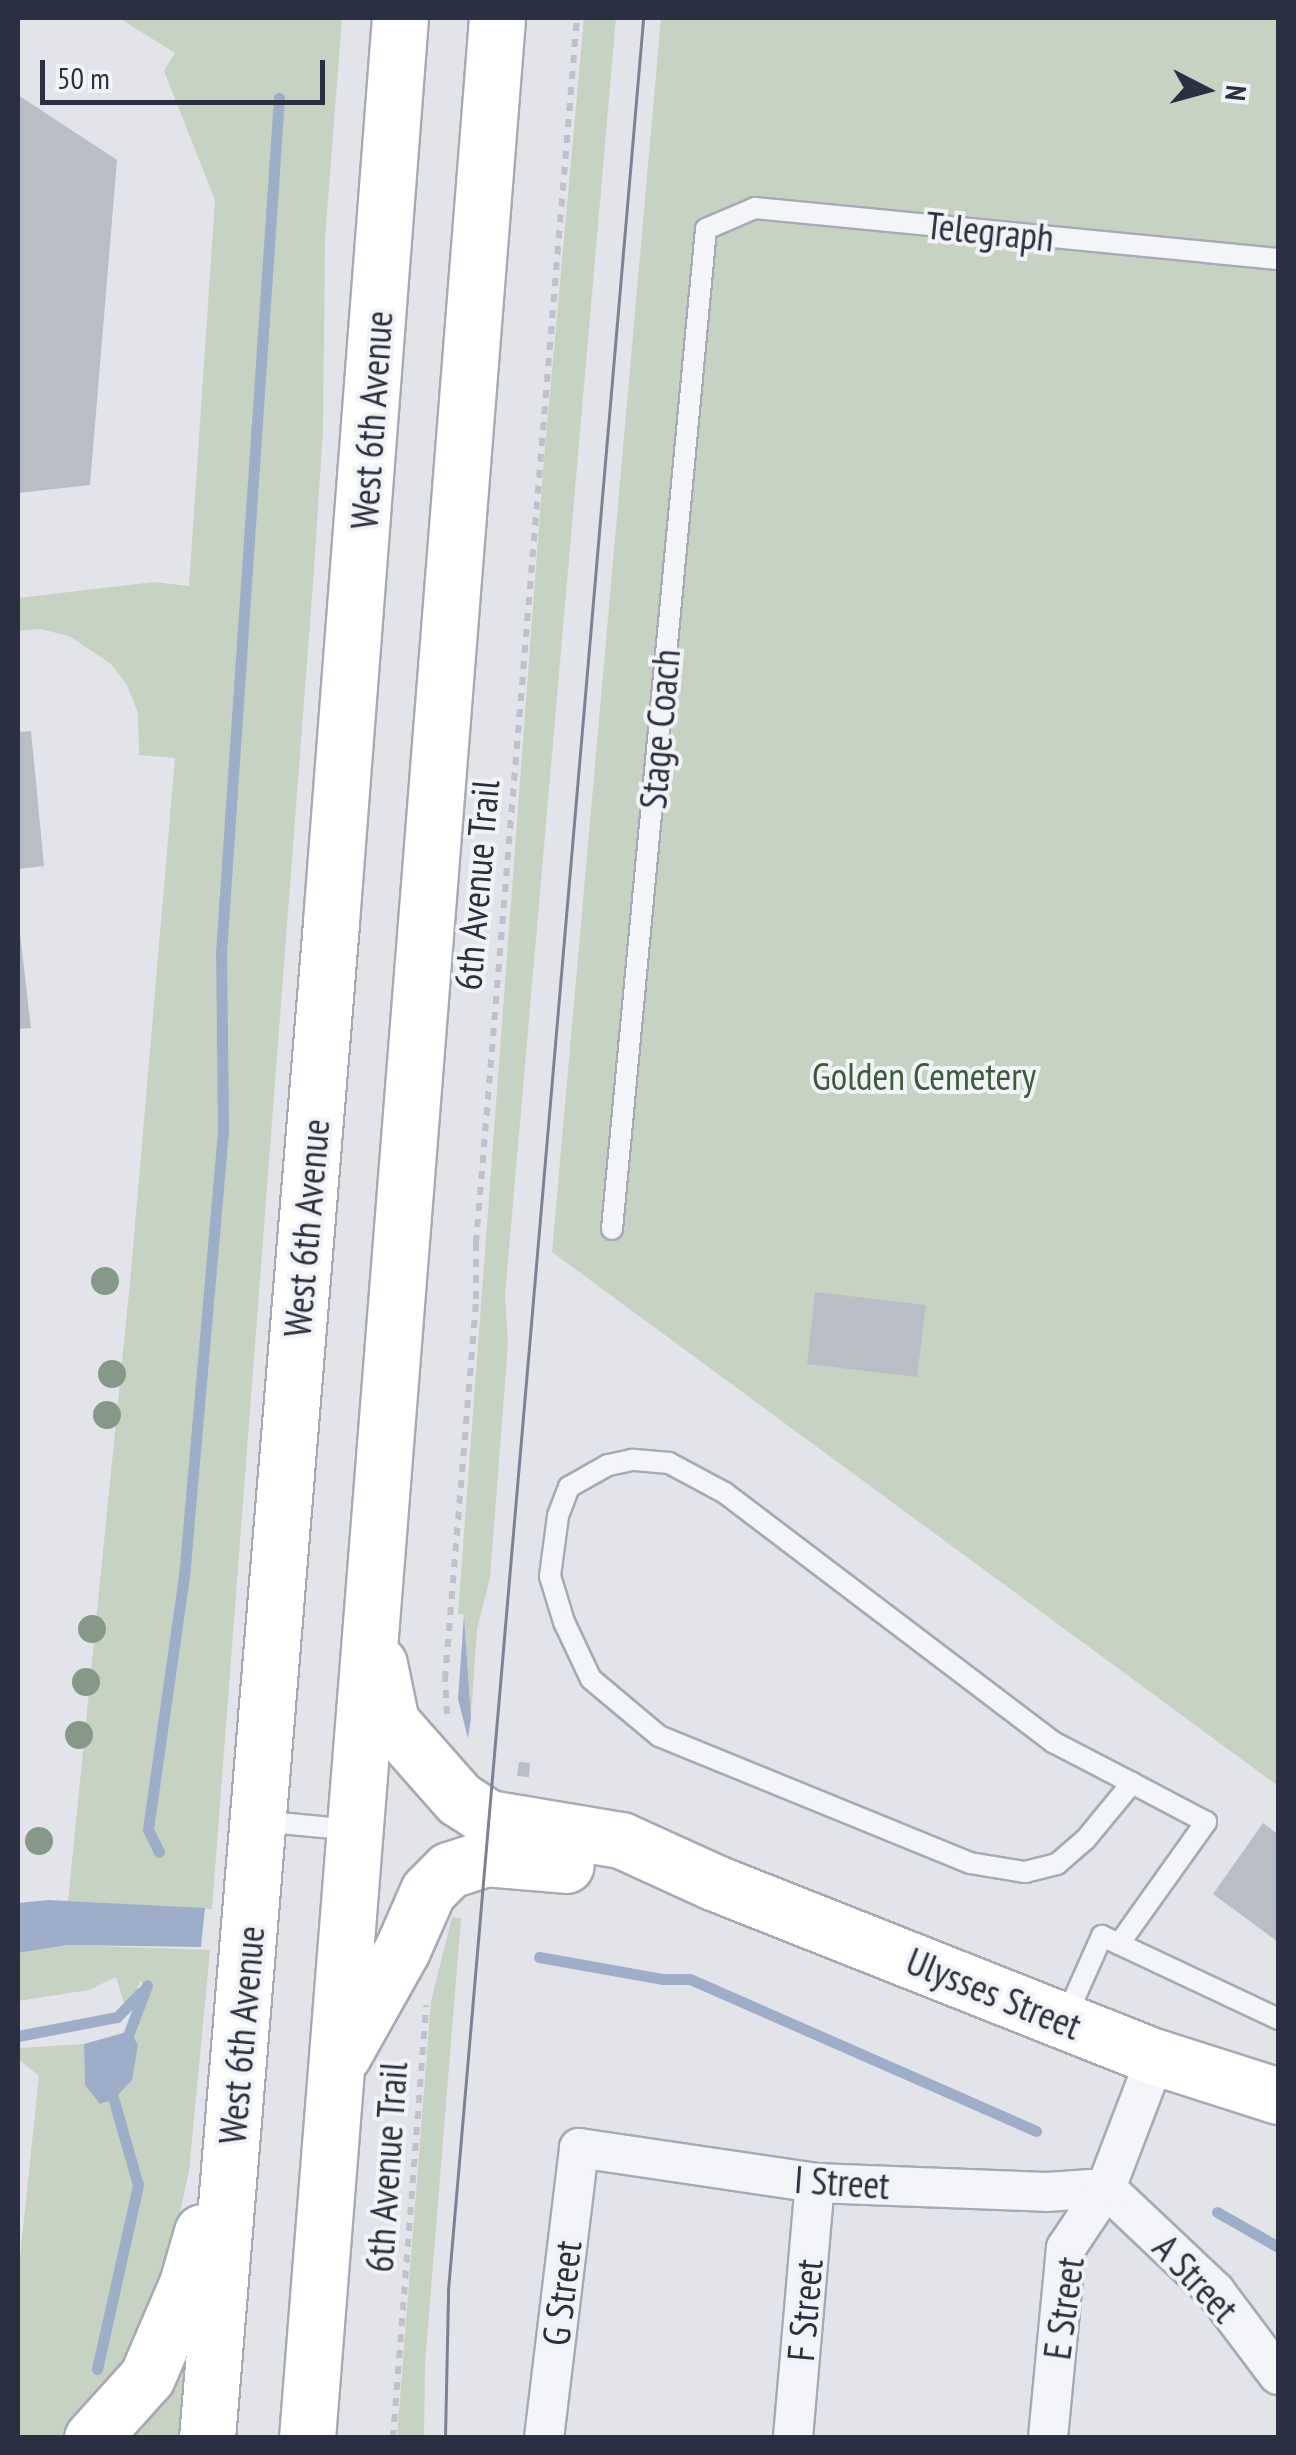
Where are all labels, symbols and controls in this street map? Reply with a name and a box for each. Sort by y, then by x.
scale bar [45,40,330,102]
north arrow [1156,40,1256,140]
text: 50 m [57,58,110,97]
text: N [1217,84,1256,103]
street label: Telegraph [924,202,1056,260]
street label: West 6th Avenue [341,309,401,531]
street label: Stage Coach [629,647,689,811]
street label: 6th Avenue Trail [444,777,508,993]
park label: Golden Cemetery [812,1053,1036,1099]
street label: West 6th Avenue [274,1117,338,1339]
street label: West 6th Avenue [209,1924,273,2146]
street label: Ulysses Street [900,1937,1088,2049]
street label: 6th Avenue Trail [356,2059,416,2275]
street label: I Street [793,2156,891,2208]
street label: A Street [1144,2224,1248,2332]
street label: G Street [532,2238,590,2348]
street label: E Street [1033,2254,1093,2362]
street label: F Street [777,2257,831,2363]

